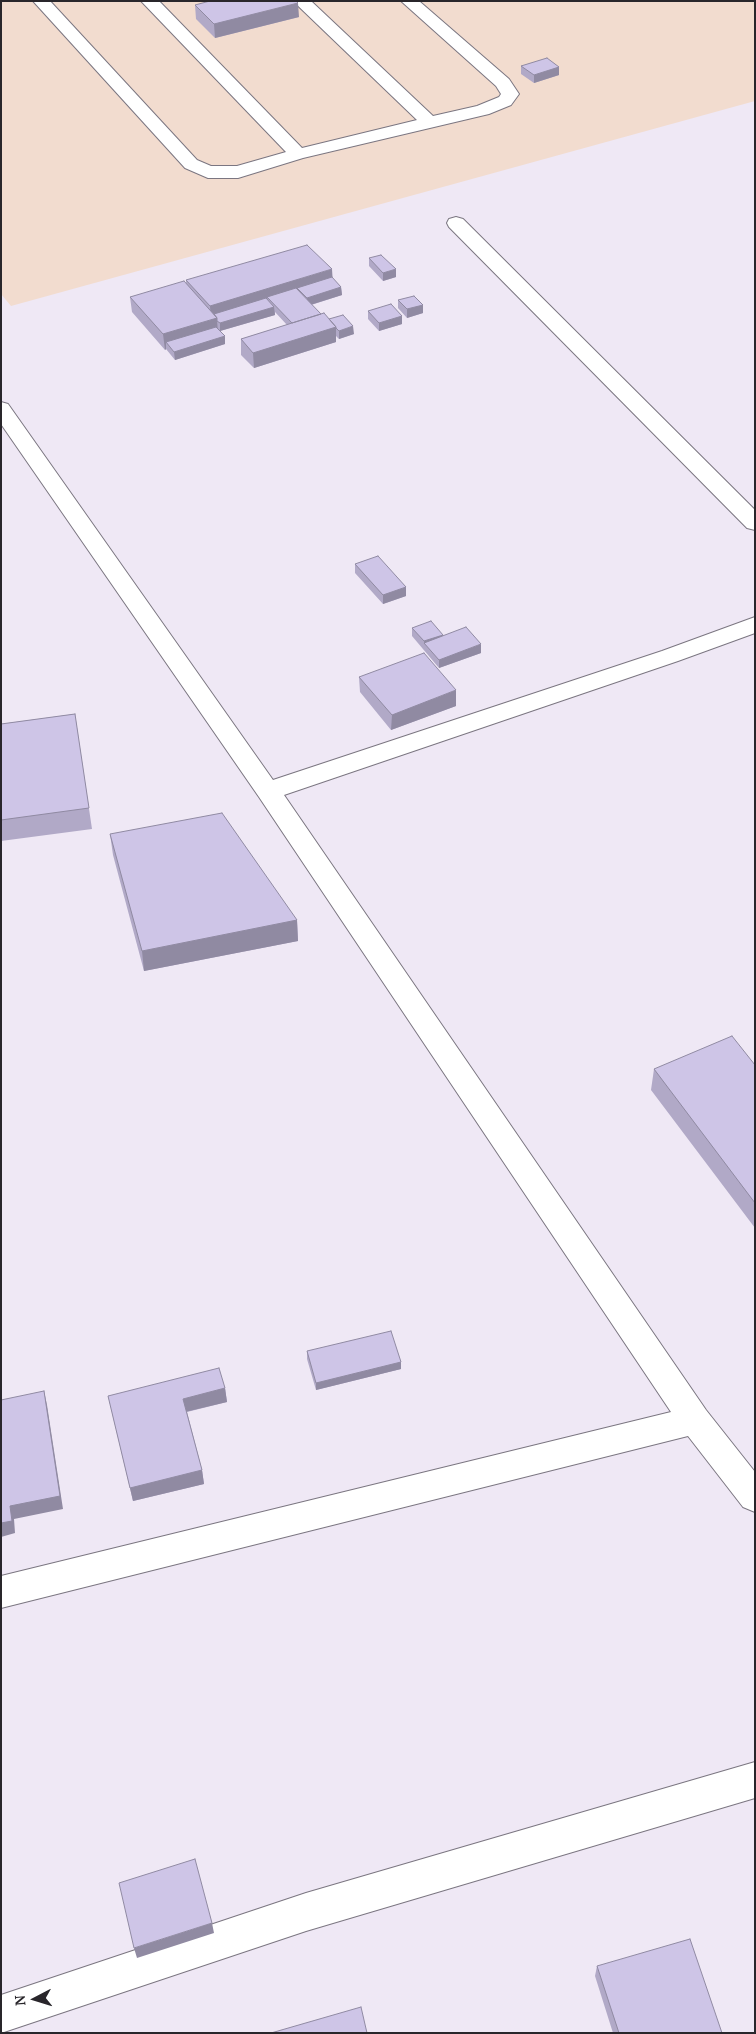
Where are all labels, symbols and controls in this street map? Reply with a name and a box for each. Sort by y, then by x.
north arrow [10,1974,60,2024]
text: N [10,1994,29,2006]

